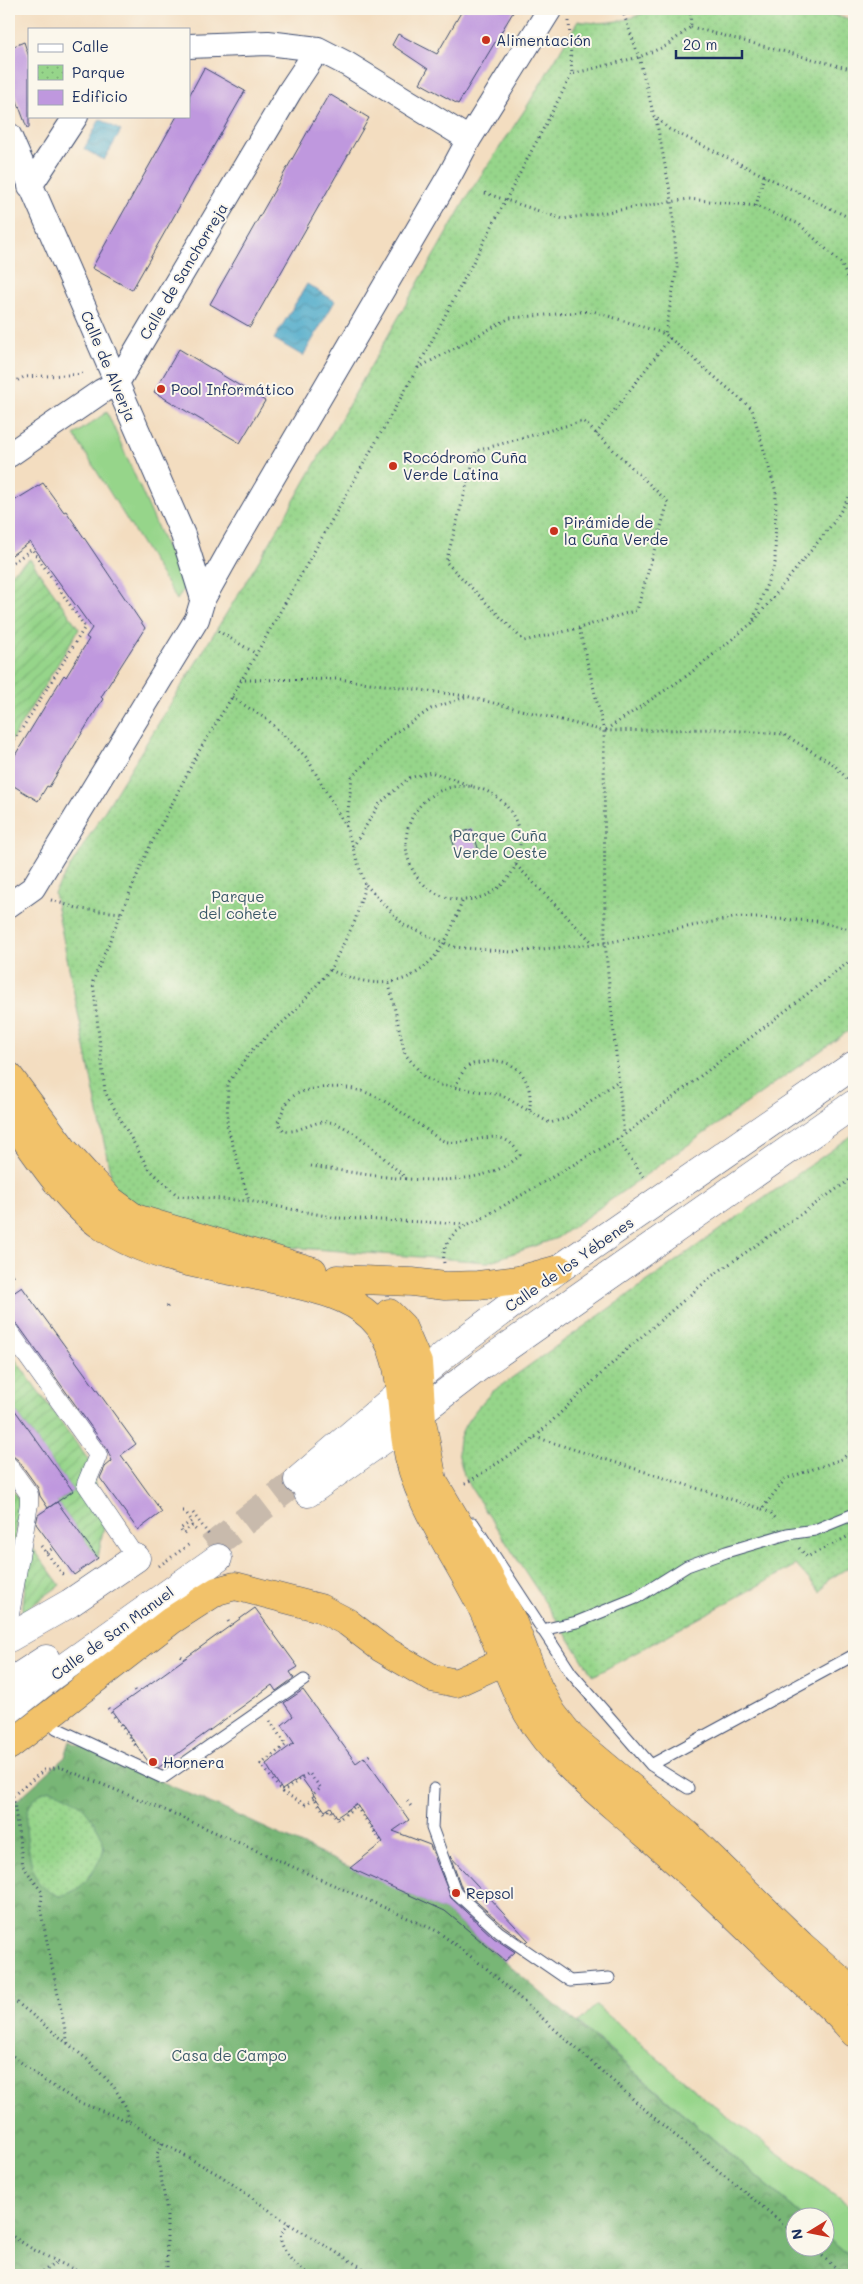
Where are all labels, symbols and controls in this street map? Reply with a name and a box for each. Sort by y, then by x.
legend [28,28,190,118]
scale bar [676,28,742,60]
place label: Alimentación [496,30,591,50]
marker: Alimentación [480,34,492,46]
text: 20 m [683,34,717,54]
text: Calle [72,36,109,56]
text: Parque [72,62,125,82]
text: Edificio [72,86,128,106]
street label: Calle de Sanchorreja [134,199,232,343]
street label: Calle de Alverja [77,308,141,424]
place label: Pool Informático [171,379,294,399]
marker: Pool Informático [155,383,167,395]
place label: Rocódromo Cuña Verde Latina [403,447,527,484]
marker: Rocódromo Cuña Verde Latina [387,460,399,472]
place label: Pirámide de la Cuña Verde [564,512,669,549]
marker: Pirámide de la Cuña Verde [548,525,560,537]
park label: Parque Cuña Verde Oeste [453,825,547,862]
park label: Parque del cohete [199,886,277,923]
street label: Calle de los Yébenes [501,1212,637,1316]
street label: Calle de San Manuel [47,1582,177,1684]
place label: Hornera [163,1752,225,1772]
marker: Hornera [147,1756,159,1768]
place label: Repsol [466,1883,514,1903]
marker: Repsol [450,1887,462,1899]
park label: Casa de Campo [171,2045,287,2065]
north arrow [786,2206,836,2256]
text: N [786,2227,807,2241]

